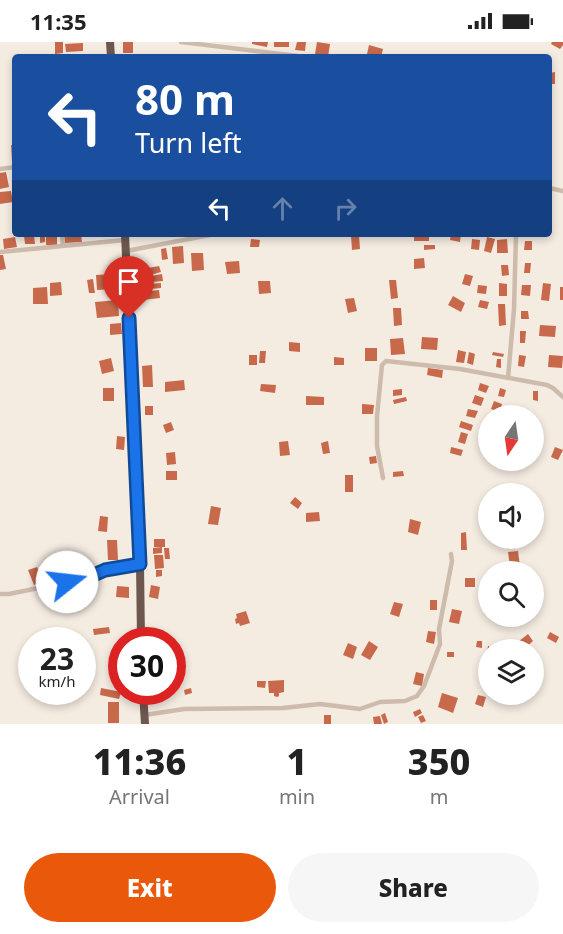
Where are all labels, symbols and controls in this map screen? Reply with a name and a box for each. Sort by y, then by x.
text: 11:35 [30,6,87,36]
text: 80 m [135,70,235,127]
icon: left [36,78,114,156]
text: Turn left [135,124,241,161]
icon: left [203,192,236,225]
icon: ahead [266,192,299,225]
icon: right [329,192,362,225]
pin [103,256,154,318]
icon: arrive [112,265,145,298]
north arrow [478,405,544,471]
map controls [478,405,544,705]
button: sound [478,483,544,549]
position arrow [35,550,99,614]
button: search [478,561,544,627]
speed limit sign: 30 [108,627,186,705]
text: 23 [40,638,74,679]
button: layers [478,639,544,705]
text: km/h [39,671,75,691]
text: 11:36 [93,737,186,786]
text: 1 [287,737,307,786]
text: 350 [408,737,470,786]
text: Arrival [109,783,170,810]
text: min [279,783,315,810]
text: m [430,783,448,810]
button: Exit [24,853,276,922]
button: Share [288,853,539,922]

